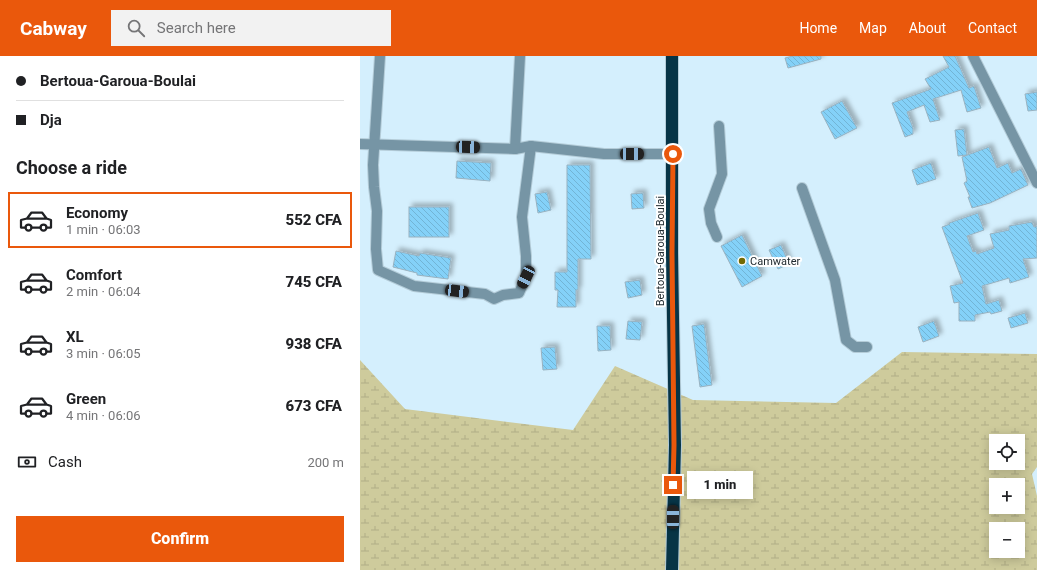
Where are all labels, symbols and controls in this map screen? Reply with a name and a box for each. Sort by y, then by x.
search box [111,10,391,46]
text: Cabway [20,17,87,40]
icon: search [125,17,147,39]
text: Search here [157,19,236,37]
text: Home [799,20,837,36]
text: Map [859,20,887,36]
text: About [909,20,946,36]
text: Contact [968,20,1017,36]
text: Bertoua-Garoua-Boulai [40,72,196,90]
text: Dja [40,111,62,129]
car [456,141,480,153]
route start [664,145,682,163]
car [620,148,644,160]
text: Choose a ride [16,157,127,178]
street label: Bertoua-Garoua-Boulai [654,196,667,306]
icon: car [18,202,54,238]
text: Economy [66,204,128,222]
text: 552 CFA [286,211,342,229]
text: 1 min · 06:03 [66,222,141,237]
place label: Camwater [750,255,800,268]
marker: Camwater [737,256,747,266]
icon: car [18,264,54,300]
car [515,264,537,290]
text: Comfort [66,266,122,284]
text: 745 CFA [286,273,342,291]
text: 2 min · 06:04 [66,284,141,299]
car [444,284,470,298]
icon: car [18,326,54,362]
text: XL [66,328,84,346]
text: 938 CFA [286,335,342,353]
text: 3 min · 06:05 [66,346,141,361]
icon: car [18,388,54,424]
text: Green [66,390,106,408]
text: 673 CFA [286,397,342,415]
text: 4 min · 06:06 [66,408,141,423]
map controls [989,434,1025,558]
button: locate [989,434,1025,470]
icon: cash [16,451,38,473]
text: Cash [48,453,82,471]
text: 200 m [307,455,344,470]
callout: 1 min [687,471,753,499]
route end [664,476,682,494]
text: 1 min [704,477,736,492]
button: + [989,478,1025,514]
car [667,505,679,529]
button: Confirm [16,516,344,562]
button: − [989,522,1025,558]

